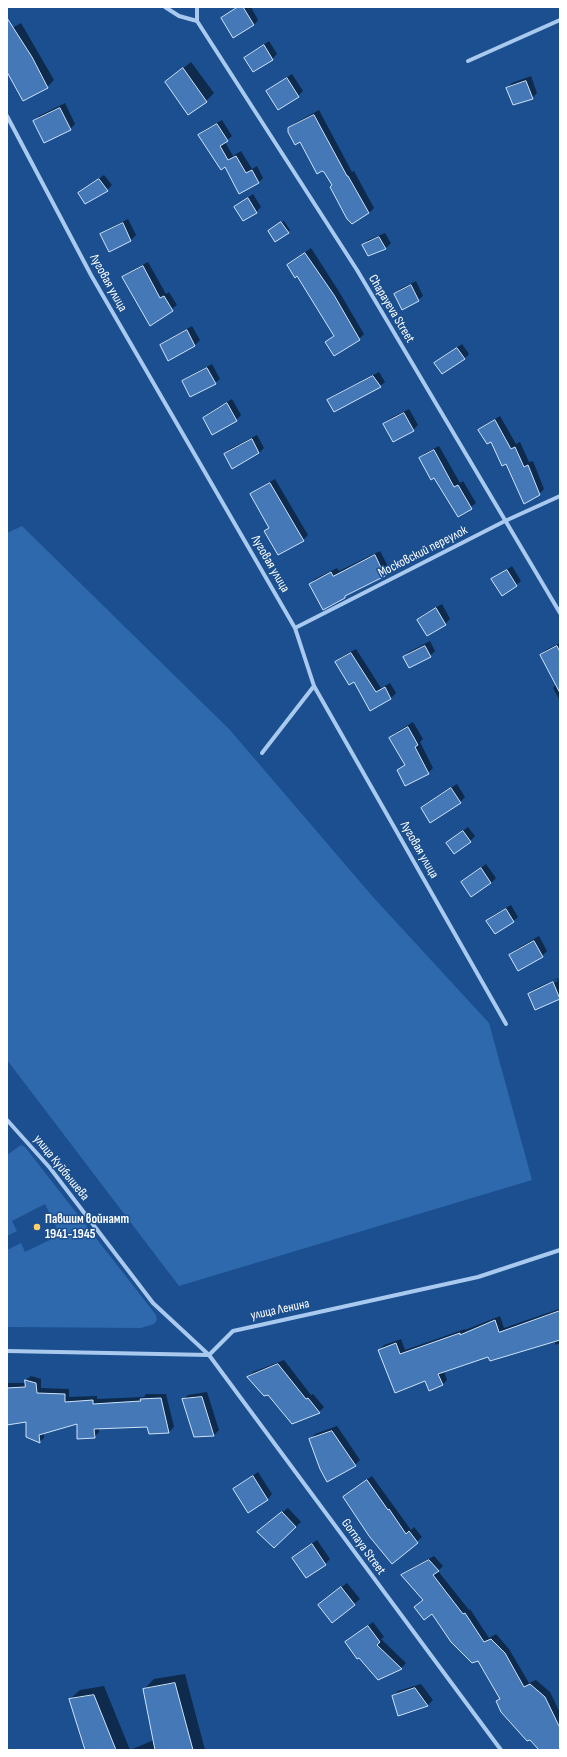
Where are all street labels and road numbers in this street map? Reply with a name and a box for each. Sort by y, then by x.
street label: Луговая улица [86,252,130,314]
street label: Chapayeva Street [365,272,417,346]
street label: Московский переулок [376,523,470,581]
street label: Луговая улица [247,533,293,595]
street label: Луговая улица [396,819,442,881]
street label: улица Куйбышева [30,1132,92,1204]
street label: улица Ленина [249,1296,311,1324]
street label: Gornaya Street [337,1516,389,1578]

